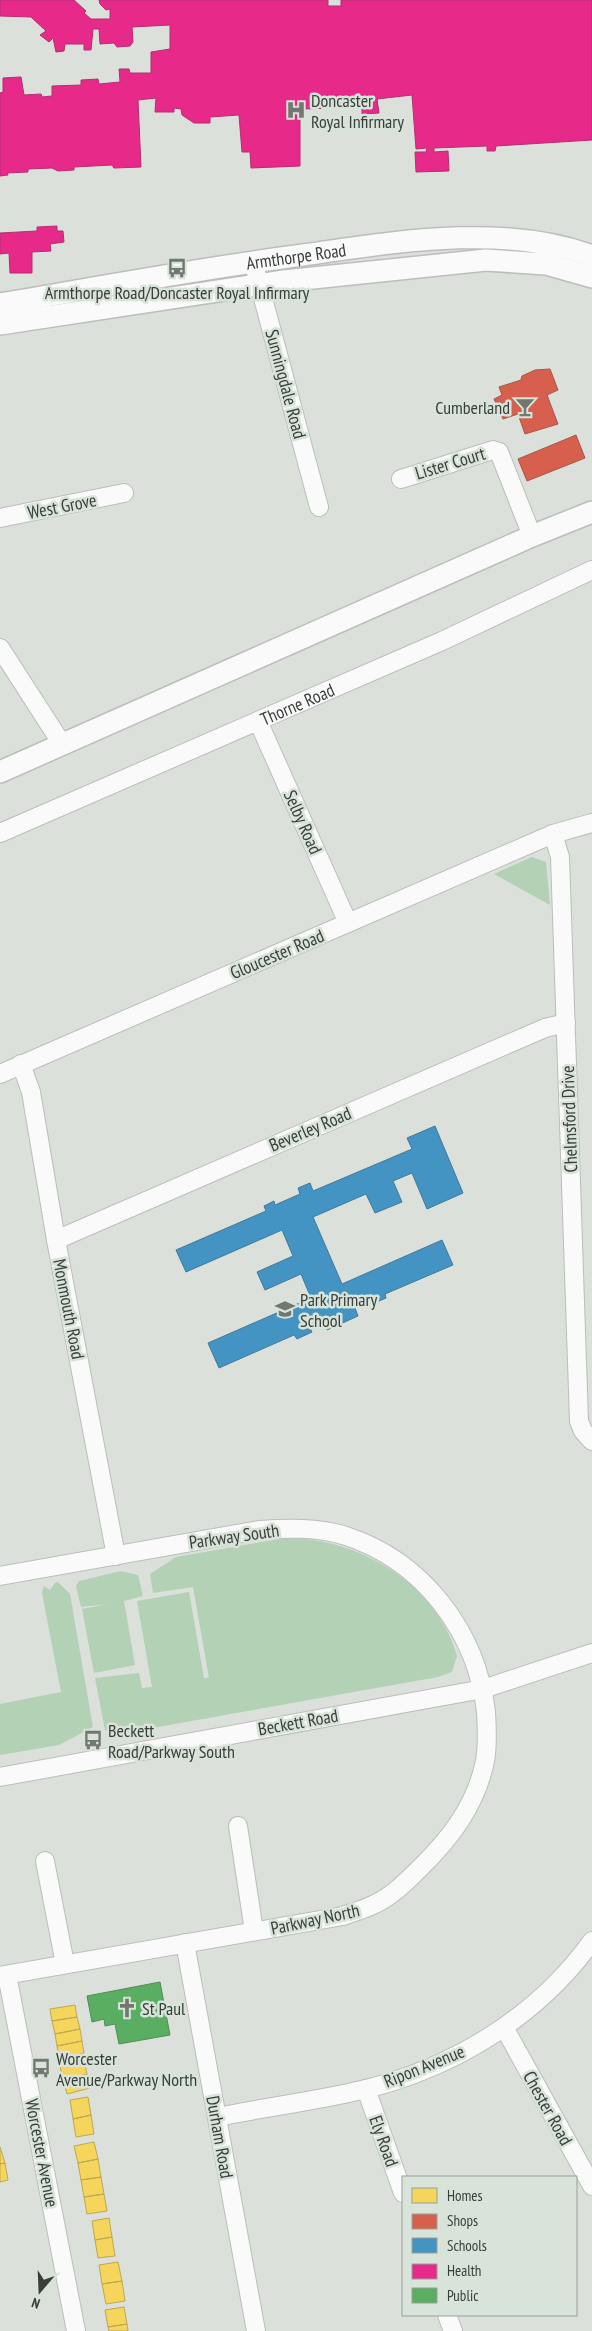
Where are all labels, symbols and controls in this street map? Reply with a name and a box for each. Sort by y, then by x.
place label: Doncaster Royal Infirmary [311,89,404,133]
hospital icon: Doncaster Royal Infirmary [285,99,307,121]
street label: Armthorpe Road [245,237,347,274]
bus stop icon: Armthorpe Road/Doncaster Royal Infirmary [166,257,188,279]
place label: Armthorpe Road/Doncaster Royal Infirmary [45,281,310,304]
street label: Sunningdale Road [260,327,312,441]
place label: Cumberland [435,396,510,419]
bar icon: Cumberland [514,396,536,418]
street label: Lister Court [412,441,488,485]
street label: West Grove [26,488,98,524]
street label: Thorne Road [257,678,338,730]
street label: Selby Road [279,786,327,858]
street label: Gloucester Road [226,924,328,984]
street label: Chelmsford Drive [556,1065,582,1173]
street label: Beverley Road [265,1101,355,1157]
street label: Monmouth Road [48,1257,90,1361]
place label: Park Primary School [300,1288,377,1332]
school or university icon: Park Primary School [274,1298,296,1320]
street label: Parkway South [187,1518,281,1554]
street label: Beckett Road [256,1704,340,1740]
place label: Beckett Road/Parkway South [108,1719,235,1763]
bus stop icon: Beckett Road/Parkway South [82,1729,104,1751]
street label: Parkway North [268,1898,362,1940]
church icon: St Paul [116,1997,138,2019]
place label: St Paul [142,1997,186,2020]
street label: Ripon Avenue [380,2039,468,2093]
place label: Worcester Avenue/Parkway North [56,2047,197,2091]
bus stop icon: Worcester Avenue/Parkway North [30,2057,52,2079]
street label: Chester Road [518,2067,578,2149]
street label: Durham Road [201,2094,239,2180]
street label: Worcester Avenue [20,2097,64,2209]
street label: Ely Road [364,2112,404,2170]
legend [402,2176,577,2316]
text: Homes [447,2186,483,2205]
text: Shops [447,2211,478,2230]
text: Schools [447,2236,487,2255]
text: Health [447,2261,481,2280]
north arrow [15,2266,65,2316]
text: Public [447,2286,479,2305]
text: N [29,2294,42,2313]

